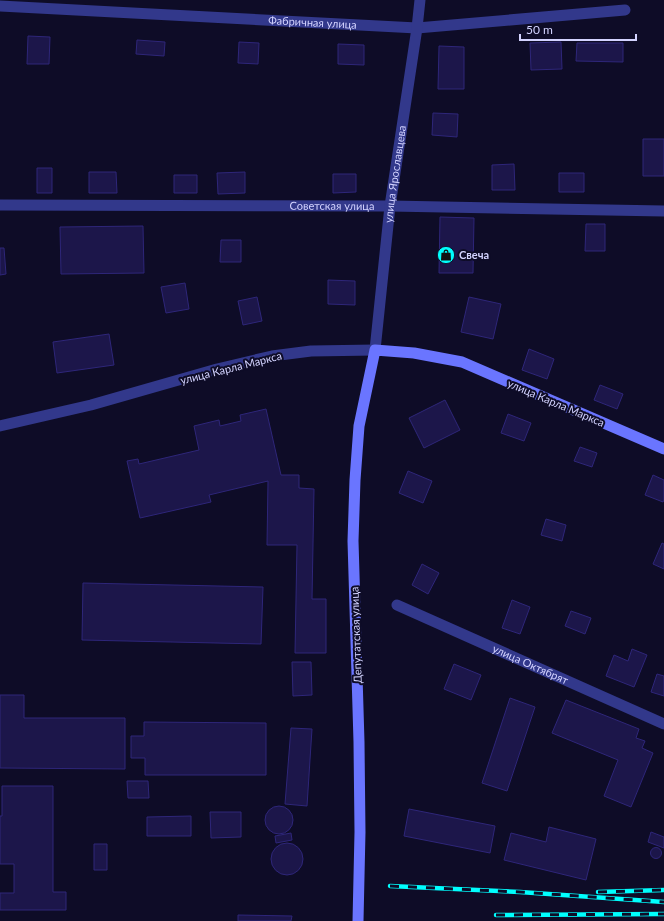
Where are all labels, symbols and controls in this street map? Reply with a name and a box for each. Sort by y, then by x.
street label: Фабричная улица [268,13,357,31]
scale bar [520,16,636,42]
text: 50 m [526,22,553,37]
street label: улица Ярославцева [381,124,408,224]
street label: Советская улица [290,199,374,212]
shop icon: Свеча [436,245,456,265]
place label: Свеча [459,248,489,261]
street label: улица Карла Маркса [179,349,283,386]
street label: улица Карла Маркса [506,376,607,429]
street label: Депутатская улица [347,586,364,684]
street label: улица Октябрят [491,641,571,687]

